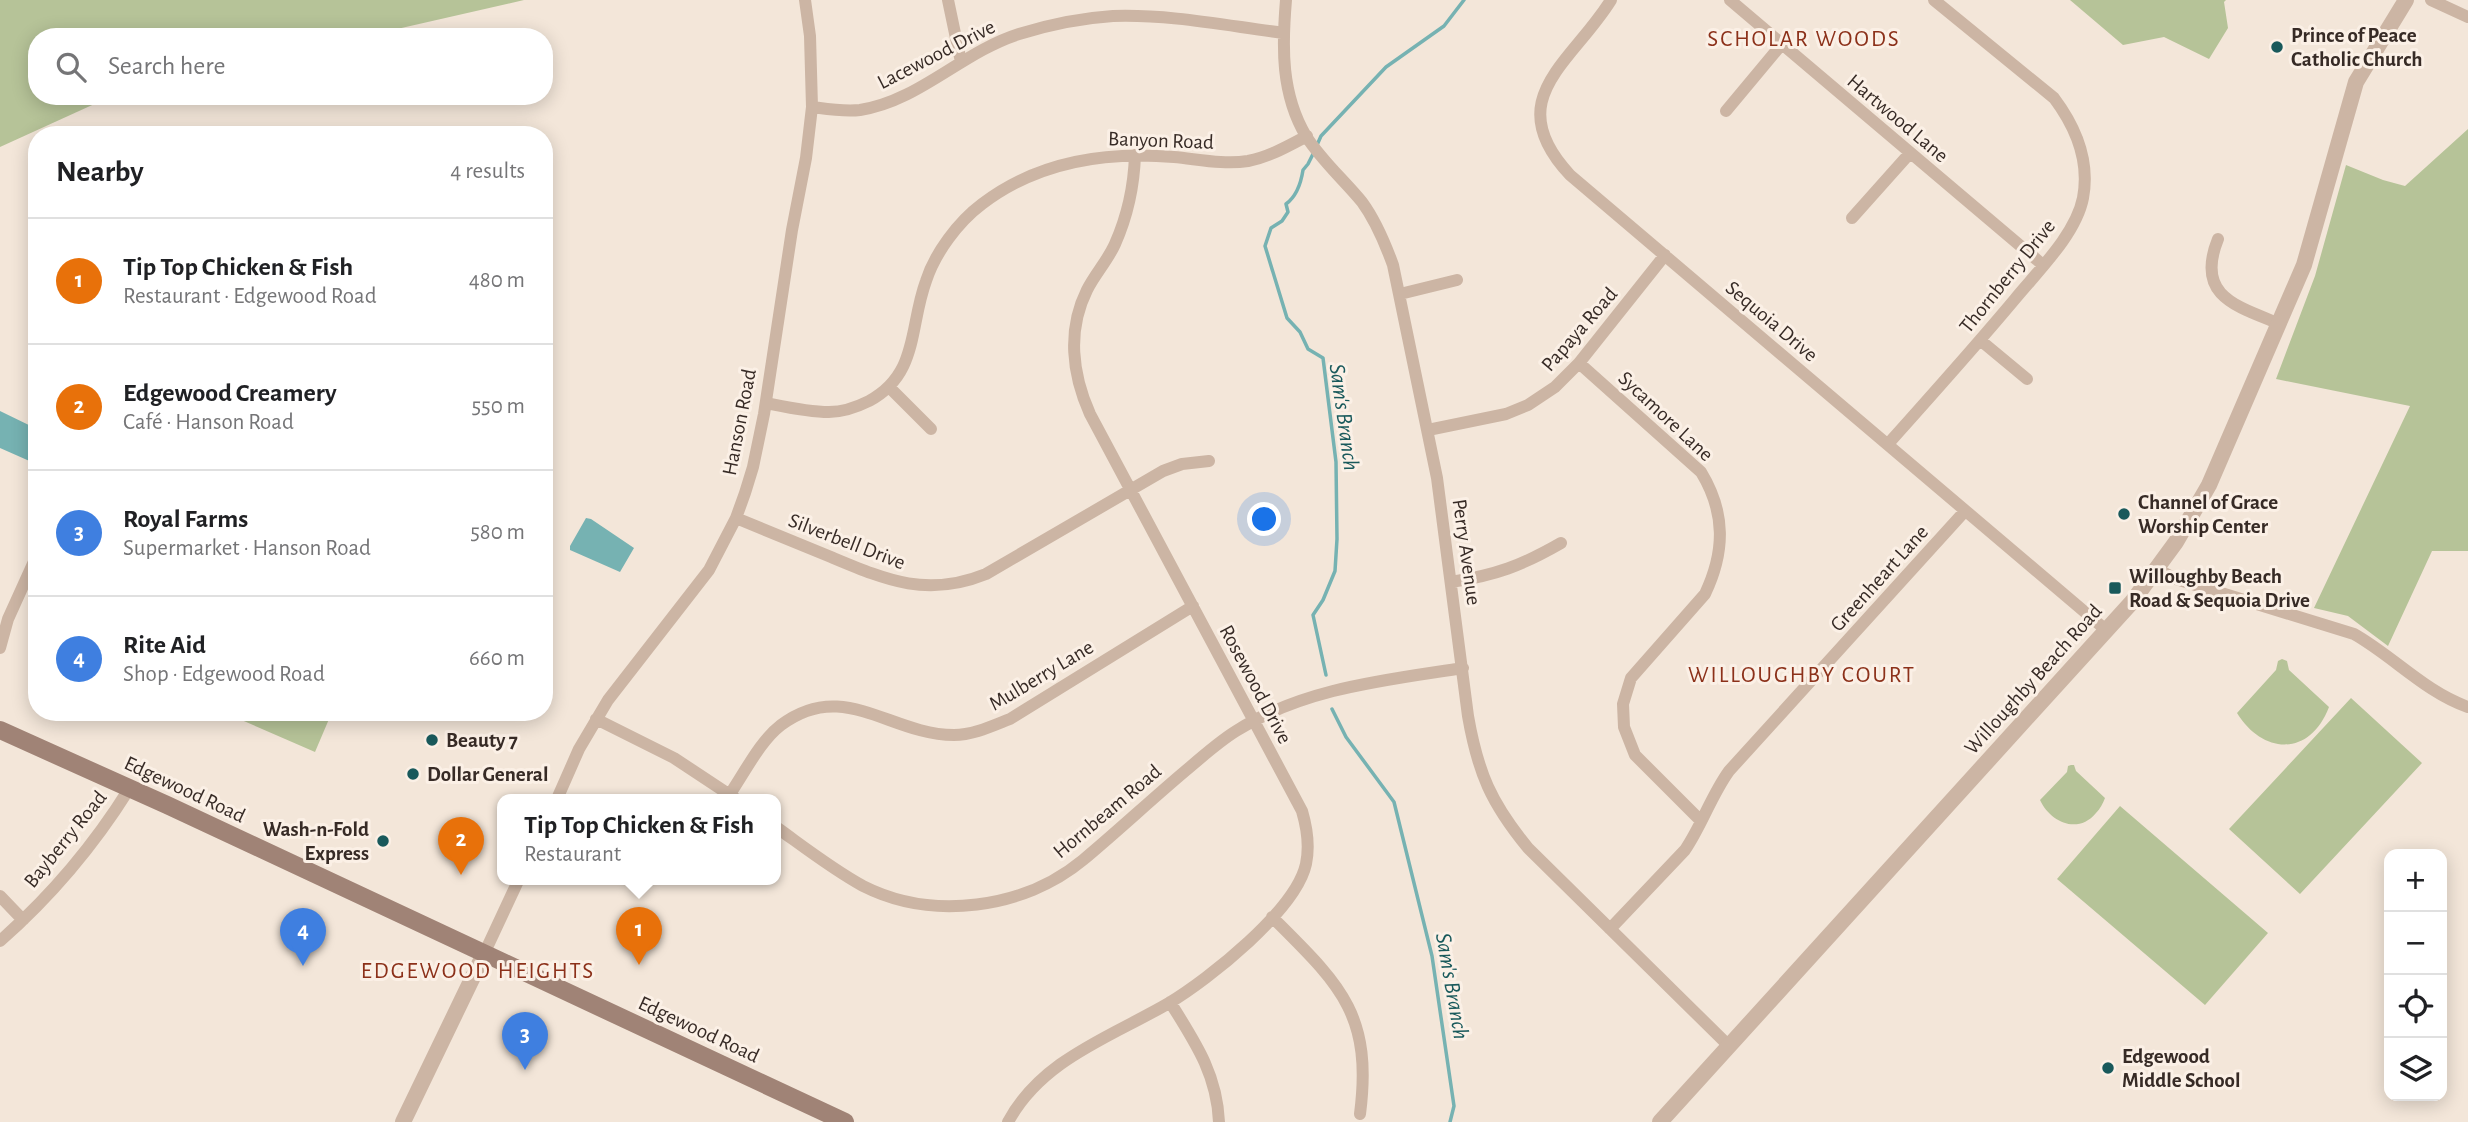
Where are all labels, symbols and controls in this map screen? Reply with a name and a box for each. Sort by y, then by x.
street label: Lacewood Drive [874,16,998,93]
place label: Prince of Peace Catholic Church [2291,25,2422,70]
search box [28,28,553,105]
district label: SCHOLAR WOODS [1707,28,1901,51]
marker: Prince of Peace Catholic Church [2269,39,2285,55]
icon: search [52,48,90,86]
text: Search here [108,53,226,79]
street label: Hartwood Lane [1843,70,1952,166]
street label: Banyon Road [1108,128,1214,153]
text: Nearby [56,157,144,187]
text: 4 results [450,160,525,183]
street label: Thornberry Drive [1955,216,2059,337]
text: Tip Top Chicken & Fish [123,254,353,280]
text: 1 [75,269,83,292]
text: 480 m [469,269,525,292]
street label: Sequoia Drive [1722,277,1822,366]
street label: Papaya Road [1537,283,1621,375]
text: Restaurant · Edgewood Road [123,285,377,308]
water label: Sam's Branch [1325,362,1362,472]
street label: Hanson Road [719,367,760,477]
street label: Sycamore Lane [1614,367,1717,465]
text: Edgewood Creamery [123,380,337,406]
text: 2 [74,395,84,418]
text: 550 m [471,395,525,418]
text: Café · Hanson Road [123,411,294,434]
place label: Channel of Grace Worship Center [2138,492,2278,537]
street label: Perry Avenue [1449,498,1484,607]
your location [1247,502,1281,536]
text: Royal Farms [123,506,248,532]
marker: Channel of Grace Worship Center [2116,506,2132,522]
street label: Silverbell Drive [786,510,908,573]
text: 3 [74,521,84,544]
text: 580 m [470,521,525,544]
street label: Greenheart Lane [1826,521,1932,635]
text: Supermarket · Hanson Road [123,537,371,560]
place label: Willoughby Beach Road & Sequoia Drive [2129,566,2310,611]
marker: Willoughby Beach Road & Sequoia Drive [2107,580,2123,596]
street label: Willoughby Beach Road [1961,600,2106,758]
street label: Rosewood Drive [1215,621,1296,747]
text: Rite Aid [123,632,206,658]
street label: Mulberry Lane [985,636,1097,715]
text: 4 [73,647,85,670]
text: 660 m [469,647,525,670]
text: Shop · Edgewood Road [123,663,325,686]
district label: WILLOUGHBY COURT [1688,664,1916,687]
place label: Beauty 7 [446,730,518,751]
marker: Beauty 7 [424,732,440,748]
street label: Edgewood Road [121,752,249,827]
street label: Hornbeam Road [1049,760,1165,862]
place label: Dollar General [427,764,548,785]
marker: Dollar General [405,766,421,782]
street label: Bayberry Road [20,787,111,892]
popup [497,794,781,885]
text: Tip Top Chicken & Fish [524,812,754,838]
pin: 2 [438,817,484,875]
place label: Wash-n-Fold Express [263,819,369,864]
marker: Wash-n-Fold Express [375,833,391,849]
text: Restaurant [524,843,621,866]
map controls [2384,849,2447,1101]
button: + [2384,849,2447,912]
pin: 1 [616,907,662,965]
pin: 4 [280,908,326,966]
button: − [2384,912,2447,975]
water label: Sam's Branch [1431,931,1472,1041]
district label: EDGEWOOD HEIGHTS [361,960,595,983]
button: locate [2384,975,2447,1038]
street label: Edgewood Road [635,992,763,1067]
pin: 3 [502,1012,548,1070]
button: layers [2384,1038,2447,1101]
place label: Edgewood Middle School [2122,1046,2241,1091]
marker: Edgewood Middle School [2100,1060,2116,1076]

